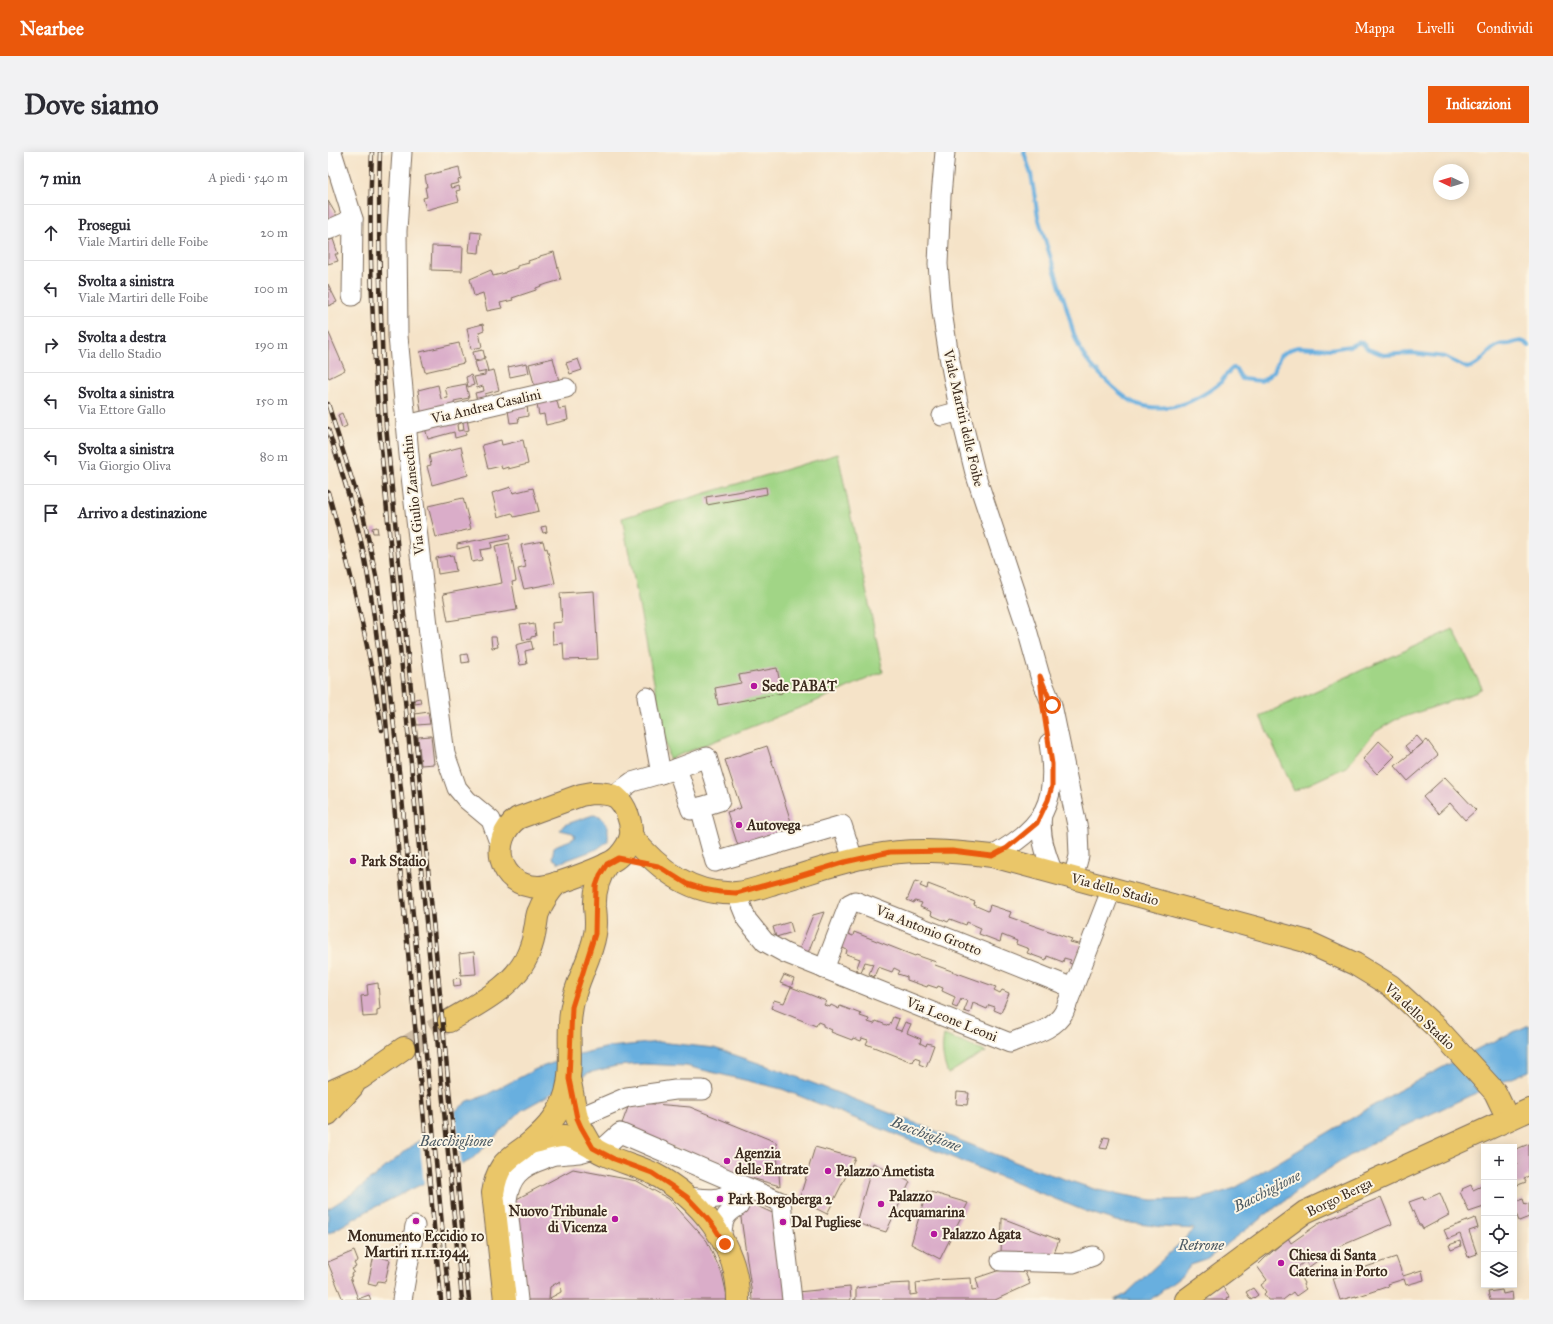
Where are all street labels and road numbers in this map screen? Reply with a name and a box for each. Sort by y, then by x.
street label: Viale Martiri delle Foibe [939,347,988,489]
street label: Via Andrea Casalini [429,386,543,428]
street label: Via Giulio Zanecchin [399,434,428,557]
street label: Via dello Stadio [1068,869,1161,909]
street label: Via Antonio Grotto [872,901,984,959]
street label: Via dello Stadio [1380,979,1458,1053]
street label: Via Leone Leoni [903,993,1000,1046]
street label: Borgo Berga [1304,1174,1375,1221]

